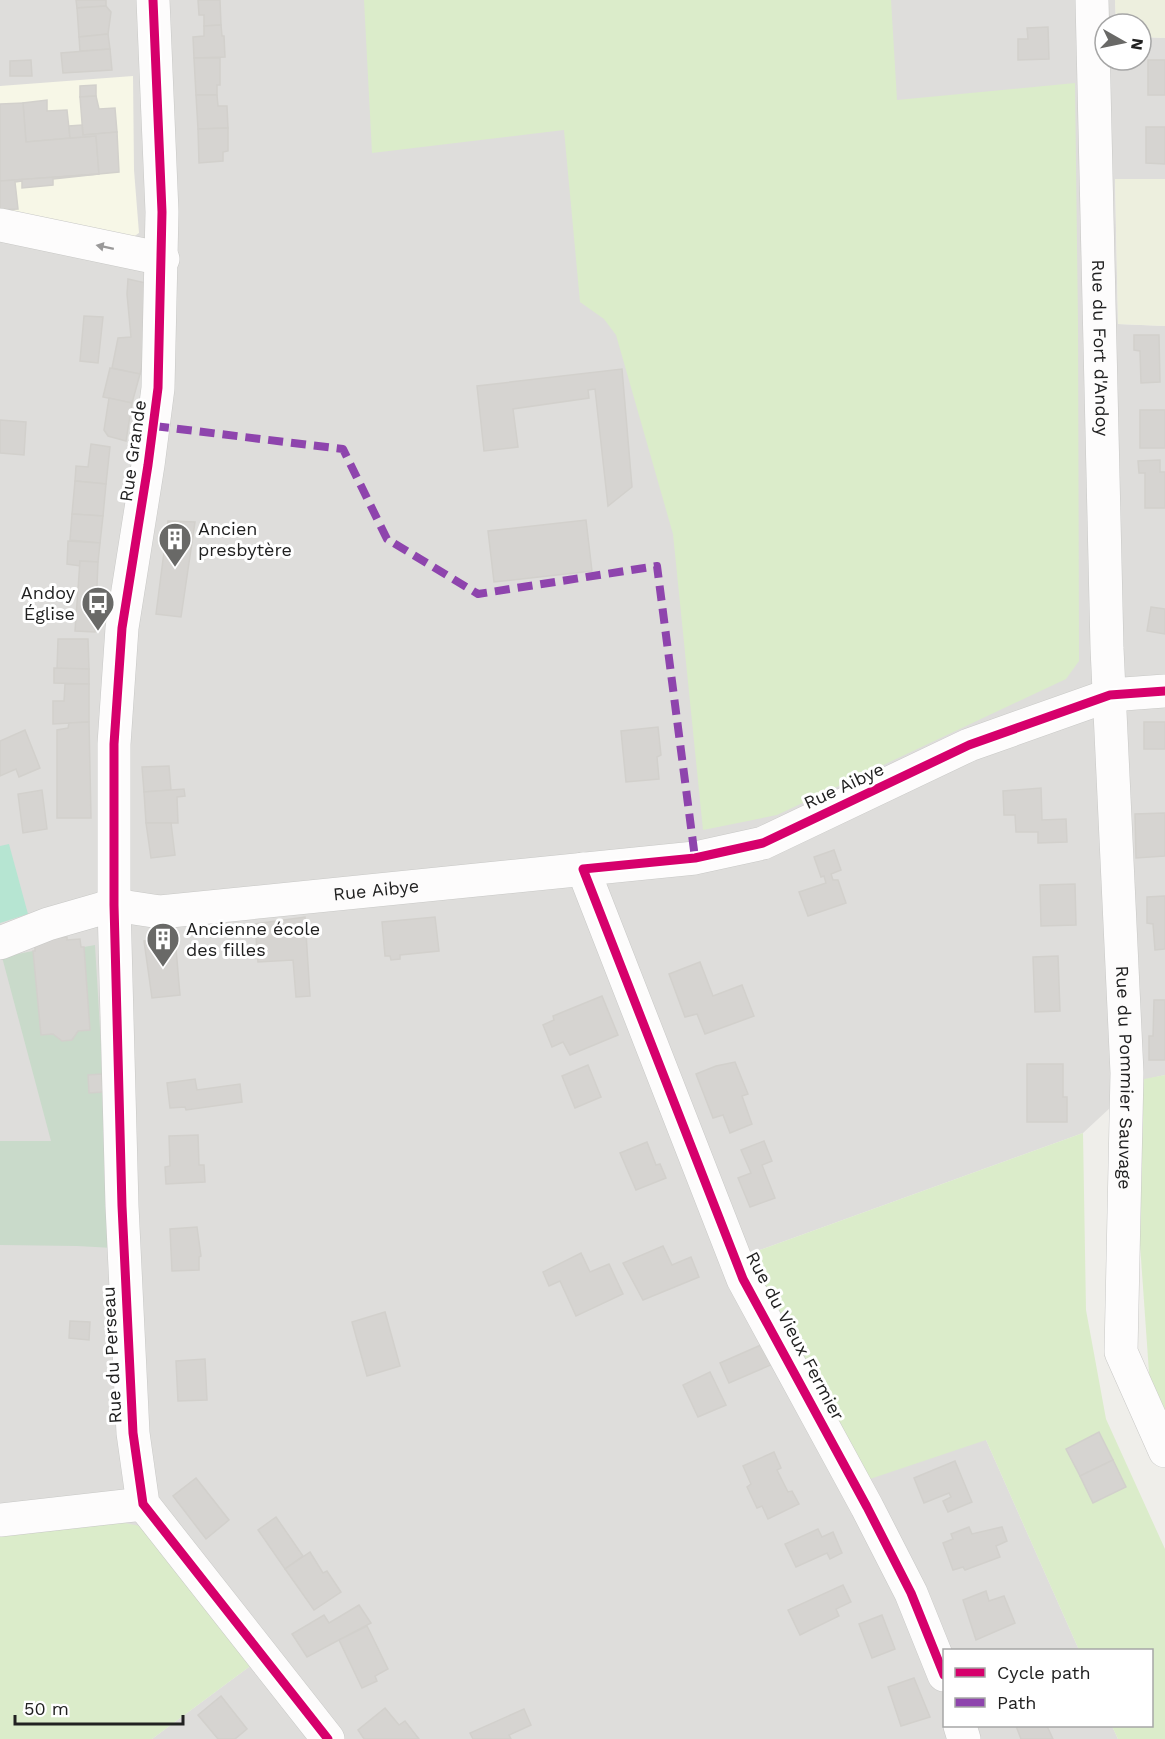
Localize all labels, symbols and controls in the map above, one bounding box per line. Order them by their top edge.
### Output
north arrow [1093,12,1153,72]
text: N [1127,37,1148,52]
one-way arrow [96,242,115,251]
street label: Rue du Fort d'Andoy [1088,259,1113,437]
street label: Rue Grande [115,399,150,503]
place label: Ancien presbytère [198,518,292,560]
building icon: Ancien presbytère [157,521,193,568]
place label: Andoy Église [21,582,76,624]
bus stop icon: Andoy Église [80,585,116,632]
street label: Rue Aibye [800,758,887,813]
street label: Rue Aibye [332,875,420,904]
place label: Ancienne école des filles [186,918,320,960]
building icon: Ancienne école des filles [145,921,181,968]
street label: Rue du Pommier Sauvage [1112,965,1138,1190]
street label: Rue du Vieux Fermier [742,1248,849,1424]
street label: Rue du Perseau [97,1286,126,1424]
legend [943,1649,1153,1727]
text: Cycle path [997,1662,1091,1683]
scale bar [15,1688,183,1726]
text: Path [997,1692,1037,1713]
text: 50 m [24,1698,69,1719]

